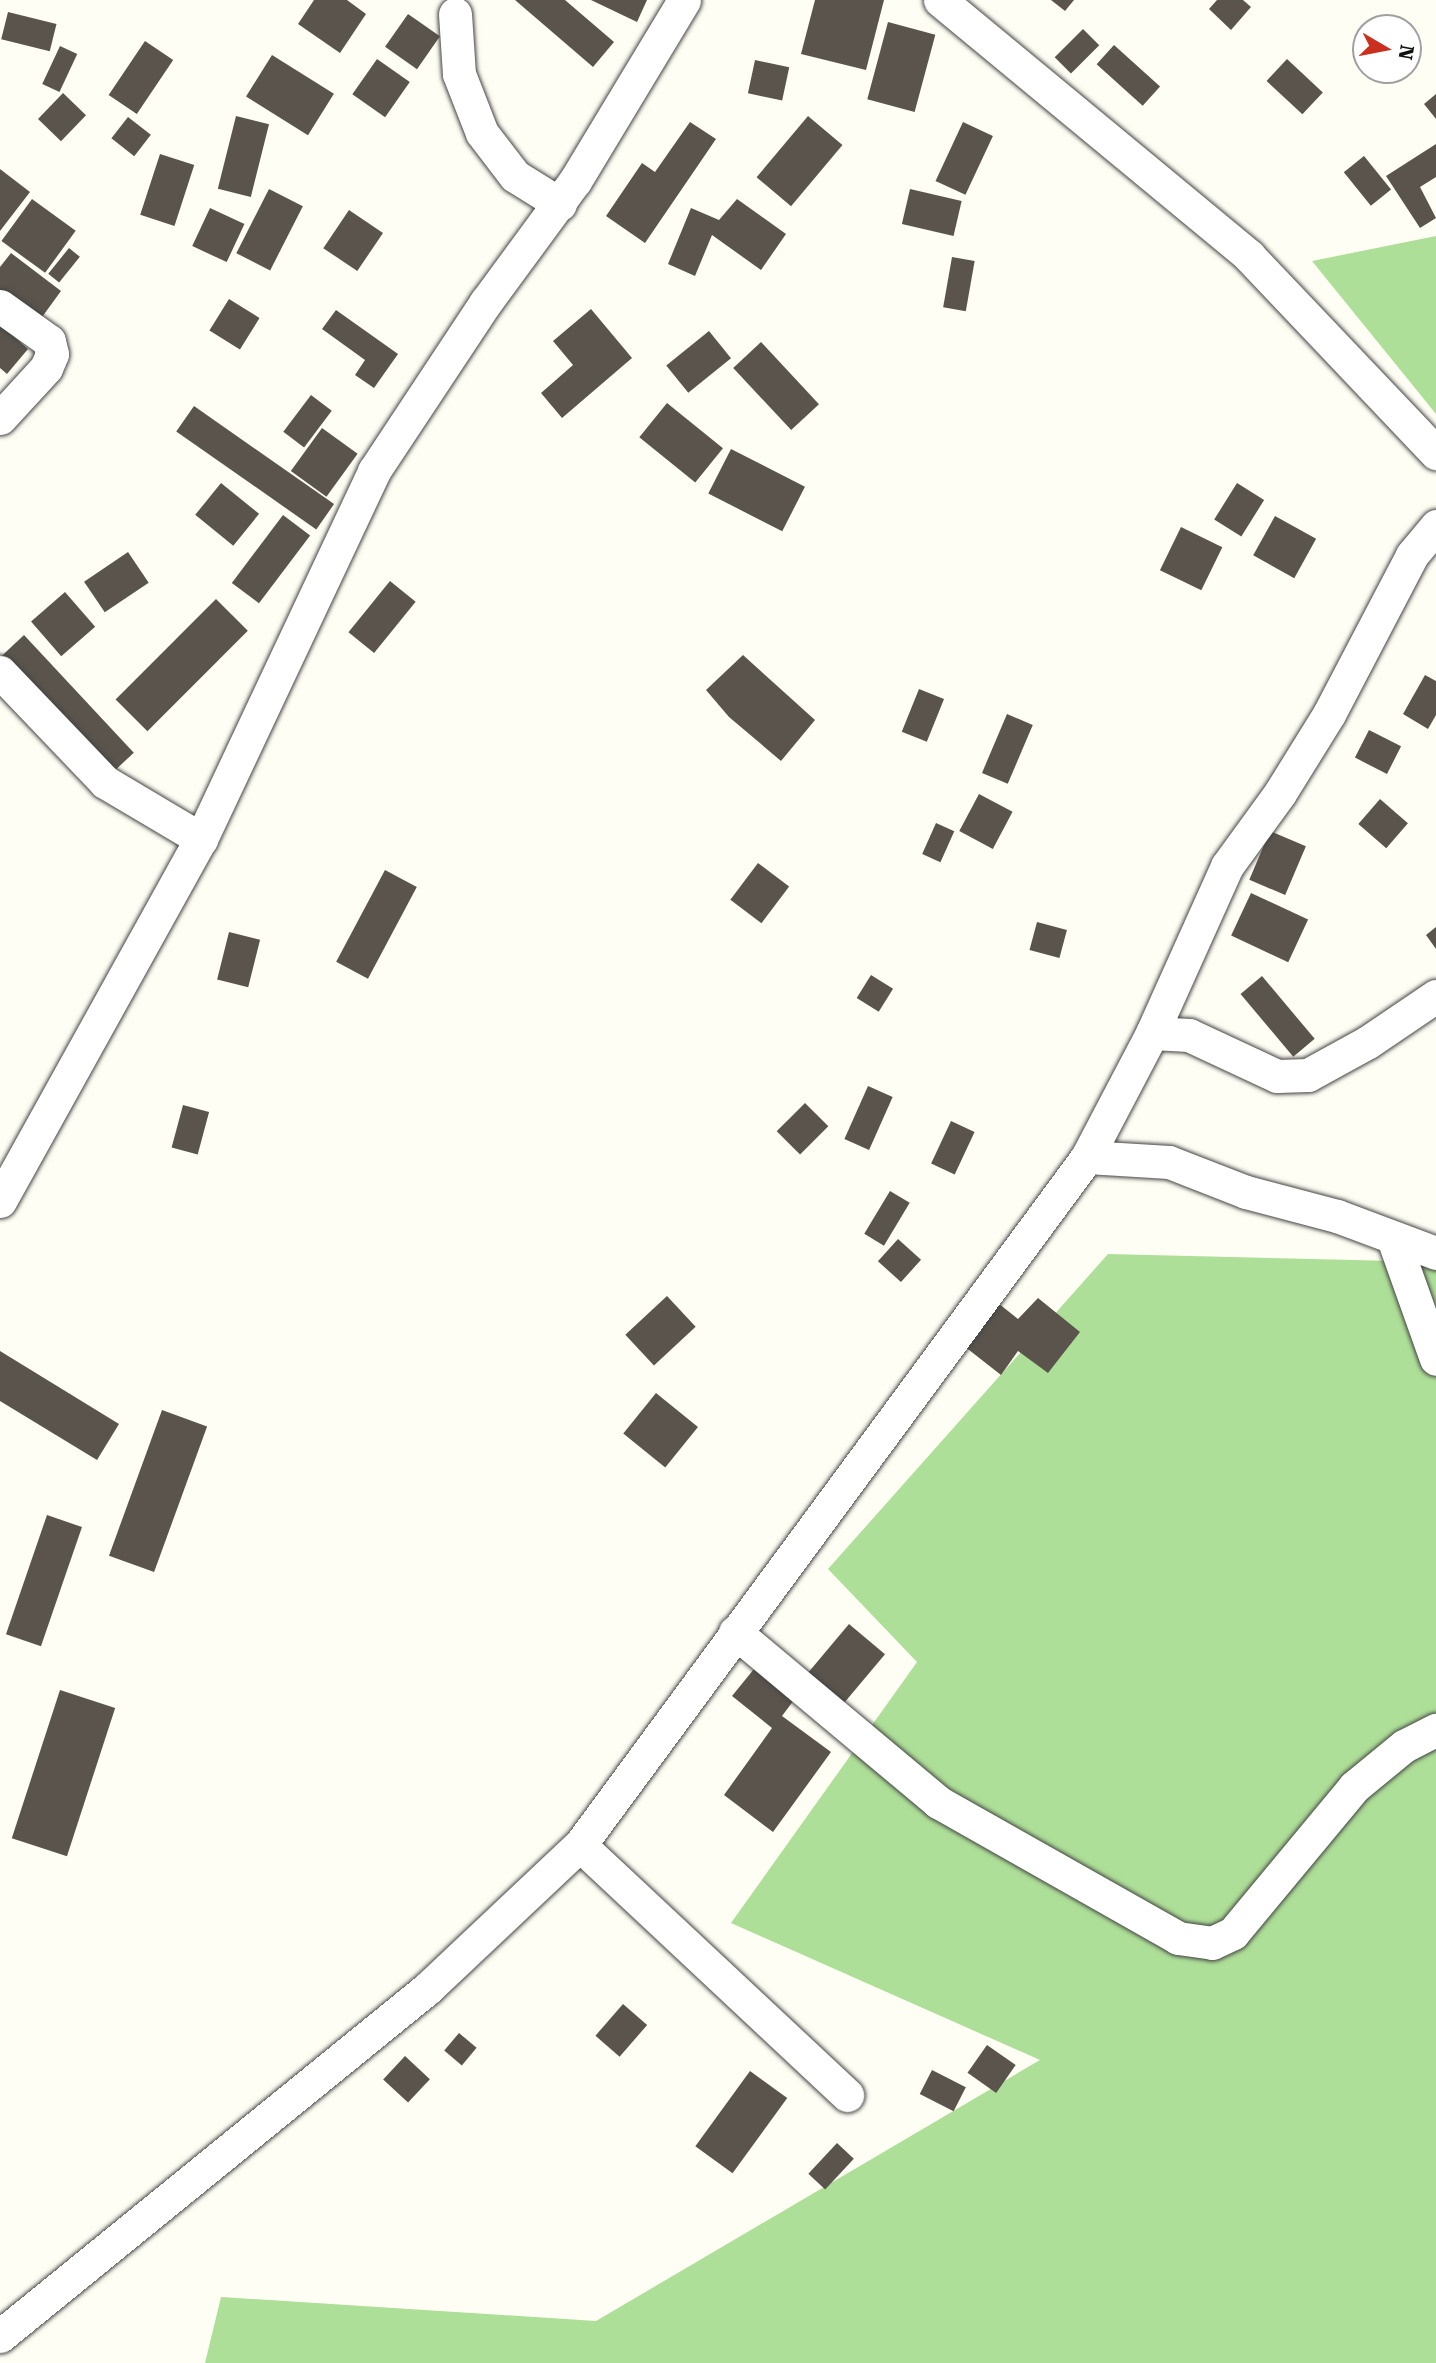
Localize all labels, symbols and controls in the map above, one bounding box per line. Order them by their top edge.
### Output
north arrow [1352,14,1422,84]
text: N [1394,43,1419,62]

